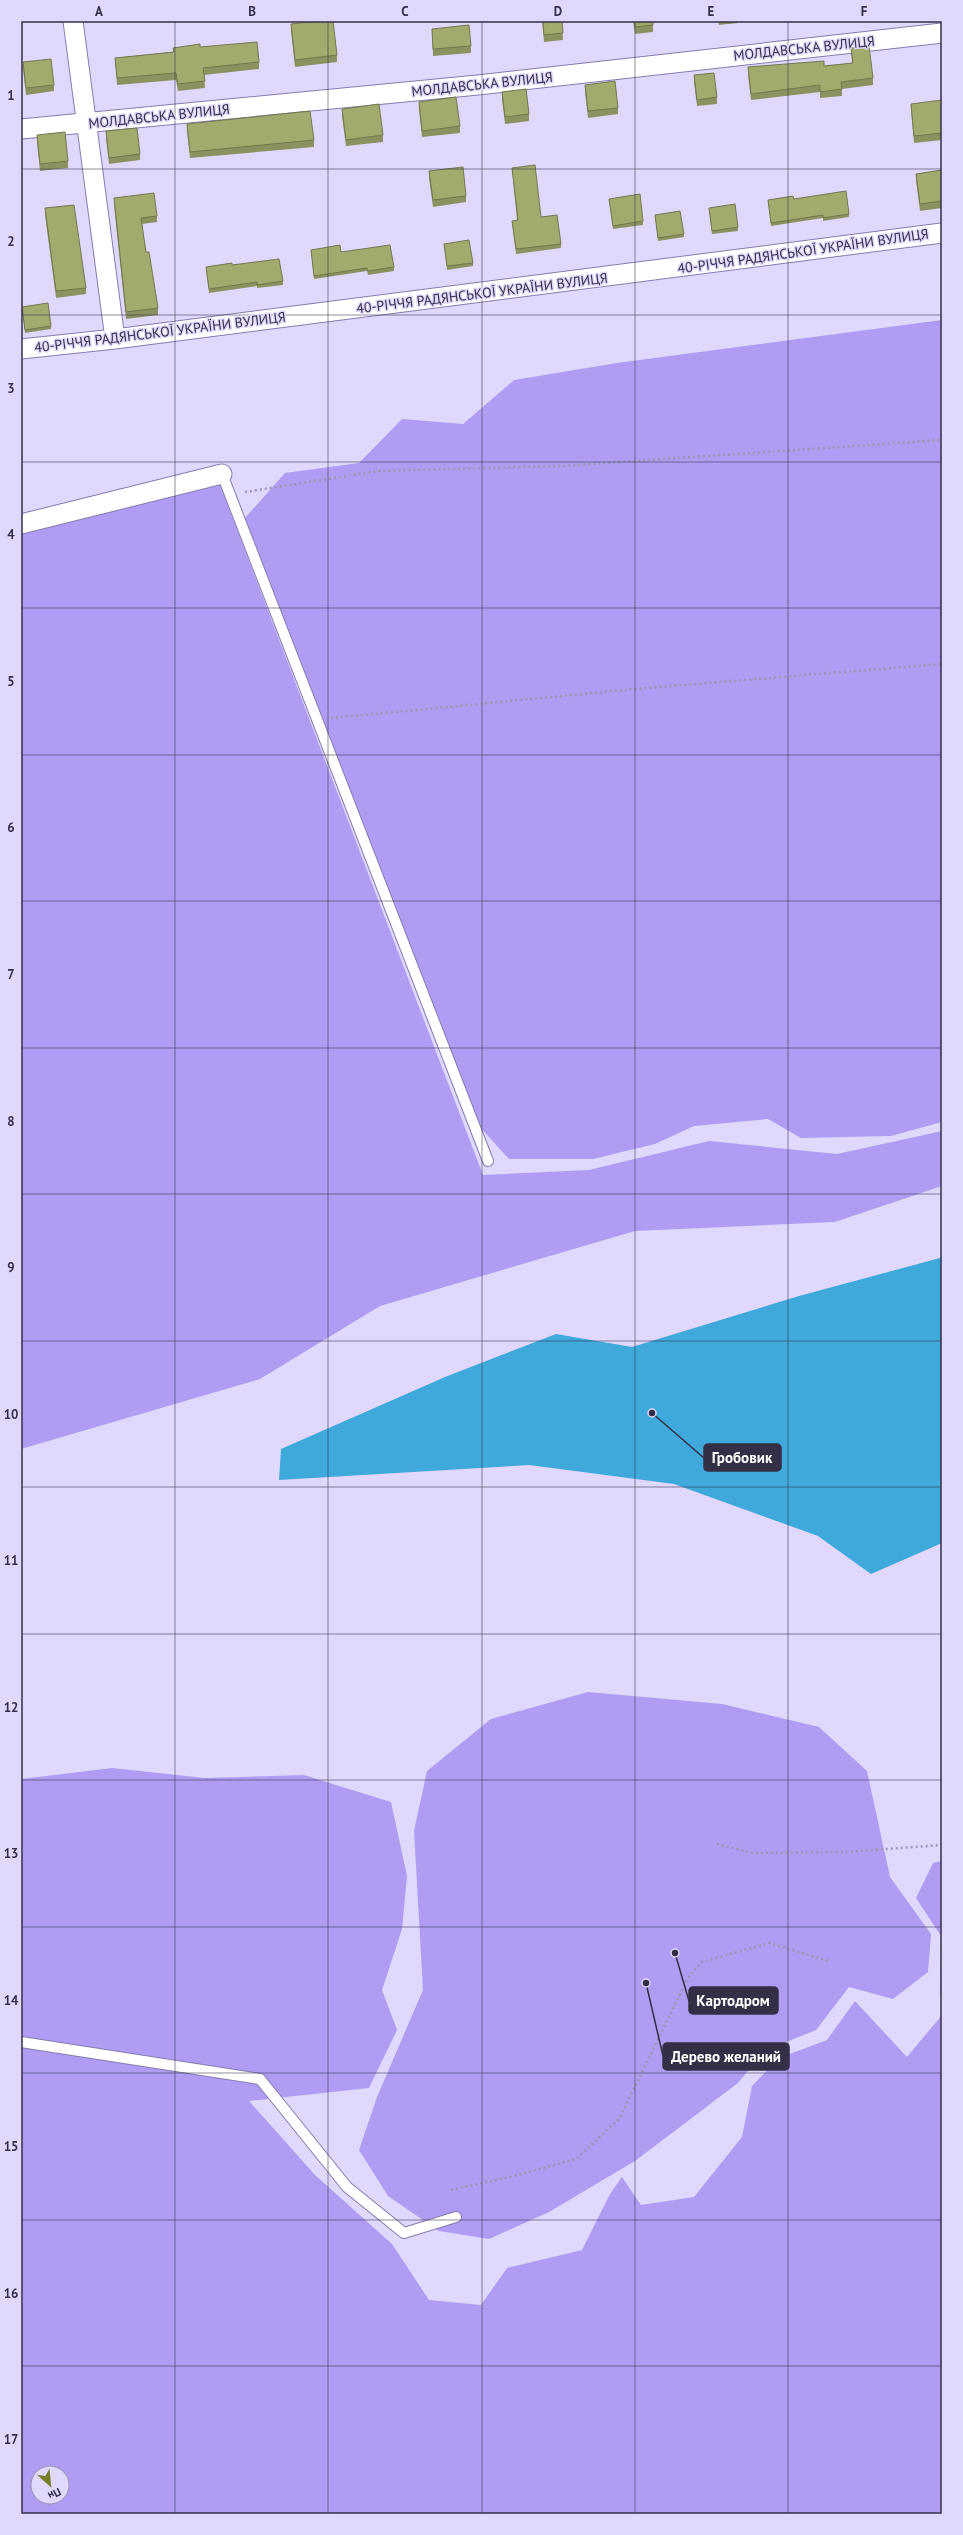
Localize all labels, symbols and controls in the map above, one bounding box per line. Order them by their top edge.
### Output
text: A [95,3,103,20]
text: B [248,3,256,20]
text: C [401,3,409,20]
text: D [554,3,562,20]
text: E [708,3,715,20]
text: F [861,3,868,20]
street label: МОЛДАВСЬКА ВУЛИЦЯ [732,32,876,64]
street label: МОЛДАВСЬКА ВУЛИЦЯ [410,68,554,100]
text: 1 [7,87,15,104]
street label: МОЛДАВСЬКА ВУЛИЦЯ [87,100,231,132]
street label: 40-РІЧЧЯ РАДЯНСЬКОЇ УКРАЇНИ ВУЛИЦЯ [676,224,930,278]
text: 2 [7,233,15,250]
street label: 40-РІЧЧЯ РАДЯНСЬКОЇ УКРАЇНИ ВУЛИЦЯ [355,269,609,317]
street label: 40-РІЧЧЯ РАДЯНСЬКОЇ УКРАЇНИ ВУЛИЦЯ [33,308,287,356]
text: 3 [7,380,15,397]
text: 4 [7,526,15,543]
text: 5 [7,673,15,690]
text: 6 [7,819,15,836]
text: 7 [7,966,15,983]
text: 8 [7,1113,15,1130]
text: 9 [7,1259,15,1276]
text: 10 [4,1406,18,1423]
callout: Гробовик [704,1444,781,1471]
text: Гробовик [712,1448,773,1467]
text: 11 [4,1552,18,1569]
text: 12 [4,1699,18,1716]
text: 13 [4,1845,18,1862]
callout: Картодром [689,1987,778,2014]
text: Картодром [696,1991,770,2010]
text: 14 [4,1992,19,2009]
callout: Дерево желаний [663,2043,789,2070]
text: Дерево желаний [671,2047,781,2066]
text: 15 [4,2138,18,2155]
text: 16 [4,2285,18,2302]
text: 17 [4,2431,18,2448]
north arrow [30,2465,70,2505]
text: Пн [46,2485,63,2503]

